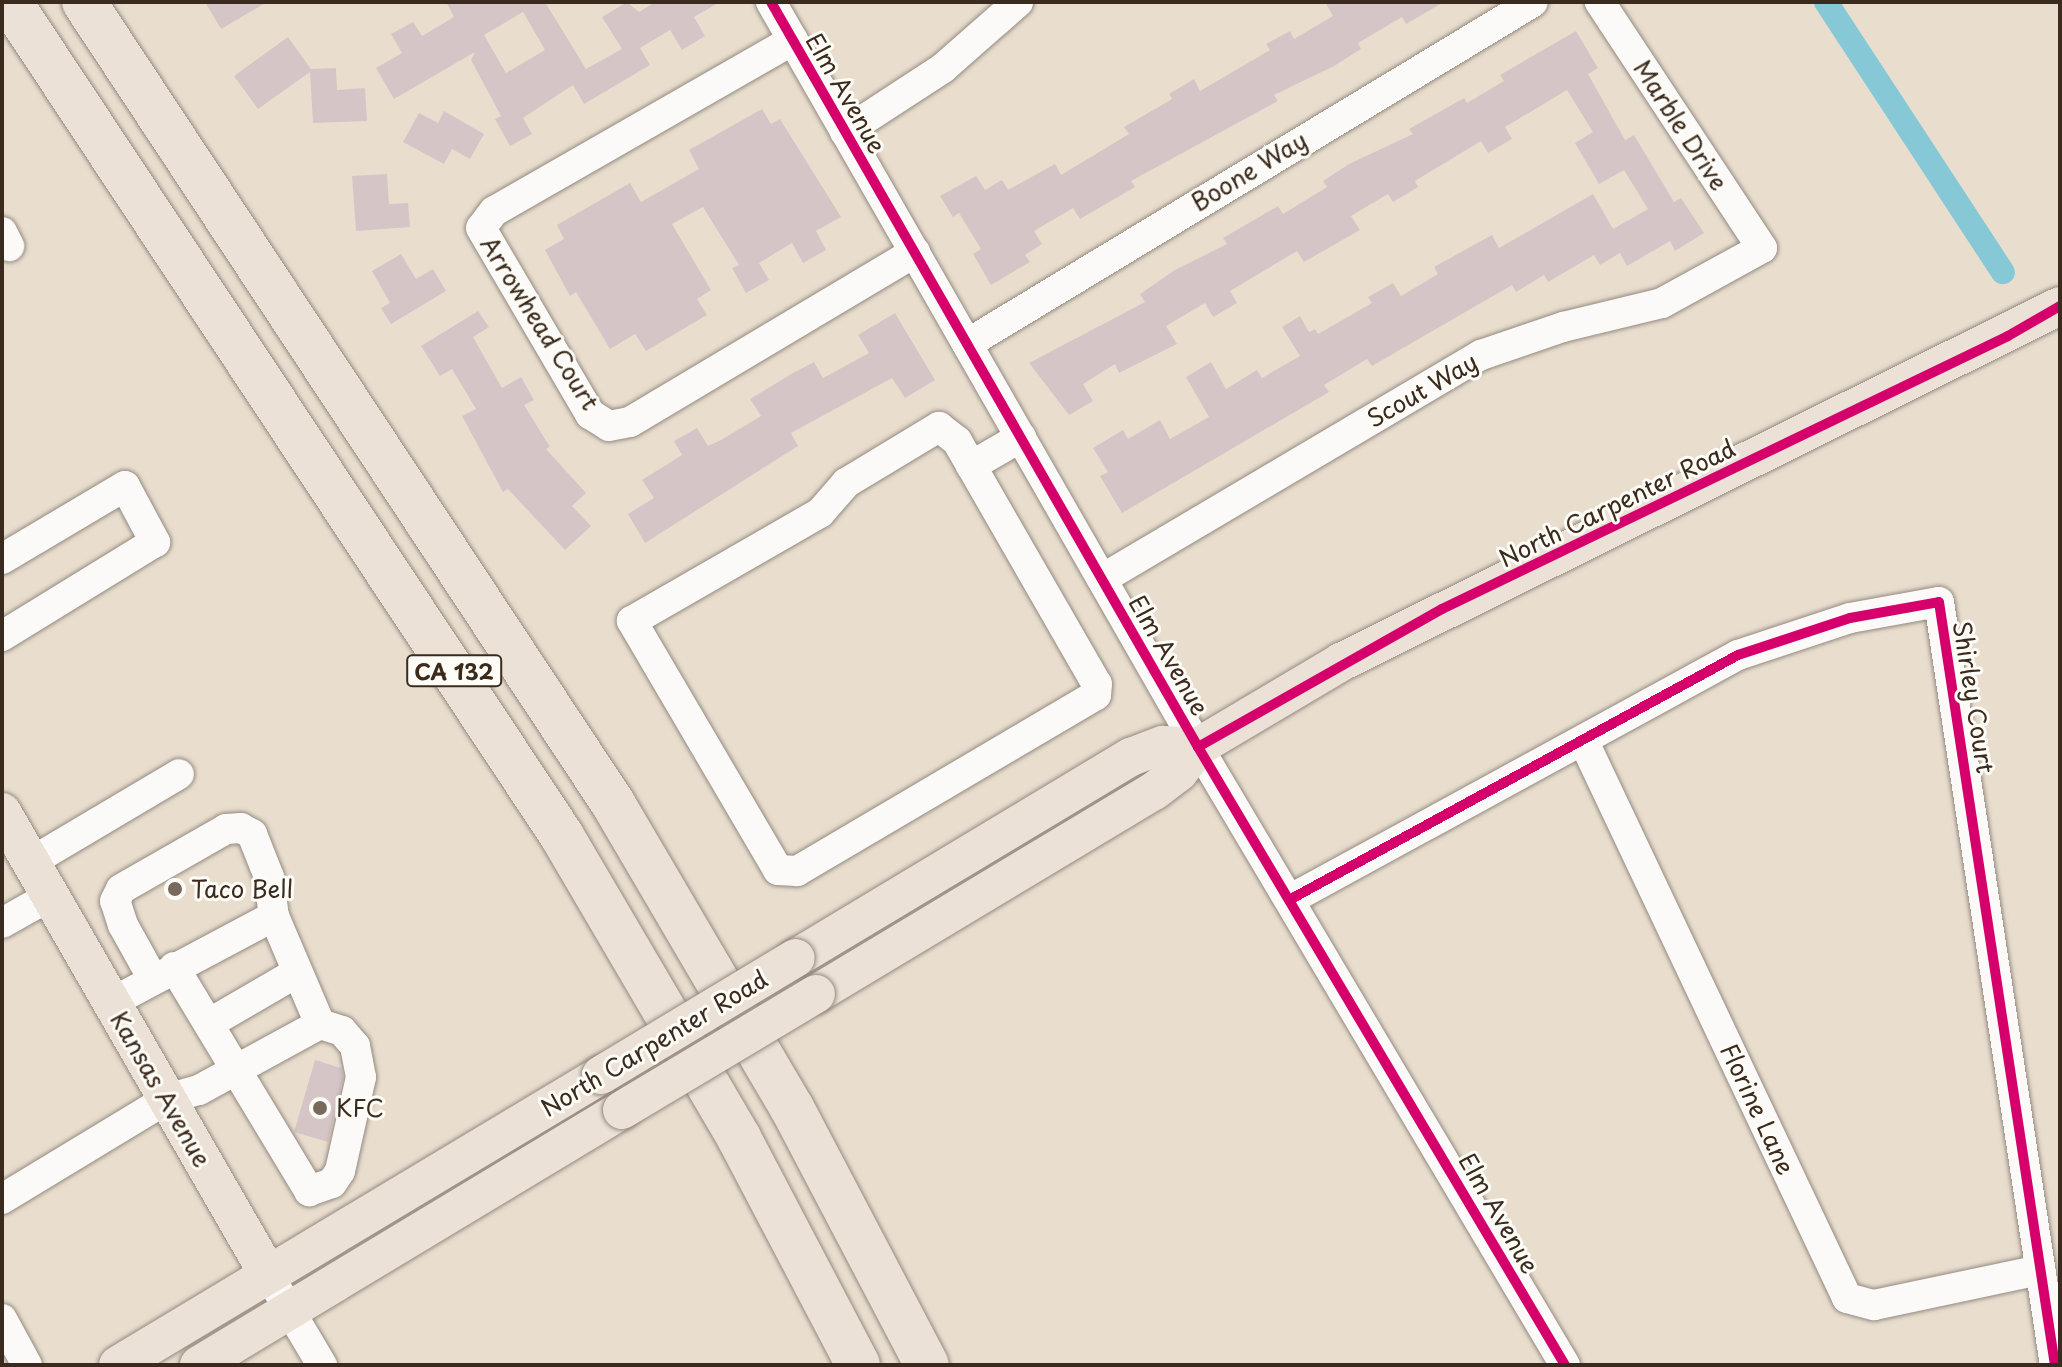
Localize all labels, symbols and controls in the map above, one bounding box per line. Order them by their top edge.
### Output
street label: Elm Avenue [800,28,892,158]
street label: Marble Drive [1628,54,1734,196]
street label: Boone Way [1186,125,1312,217]
street label: Arrowhead Court [475,230,605,416]
street label: Scout Way [1361,347,1483,433]
street label: North Carpenter Road [1494,433,1740,573]
street label: Elm Avenue [1123,590,1215,720]
street label: Shirley Court [1948,618,2000,776]
road number: CA 132 [404,653,504,689]
place label: Taco Bell [191,875,296,903]
marker: Taco Bell [166,880,184,898]
street label: North Carpenter Road [535,964,773,1122]
street label: Kansas Avenue [106,1007,216,1171]
street label: Florine Lane [1715,1039,1801,1179]
place label: KFC [336,1094,384,1122]
marker: KFC [311,1099,329,1117]
street label: Elm Avenue [1453,1148,1545,1278]

